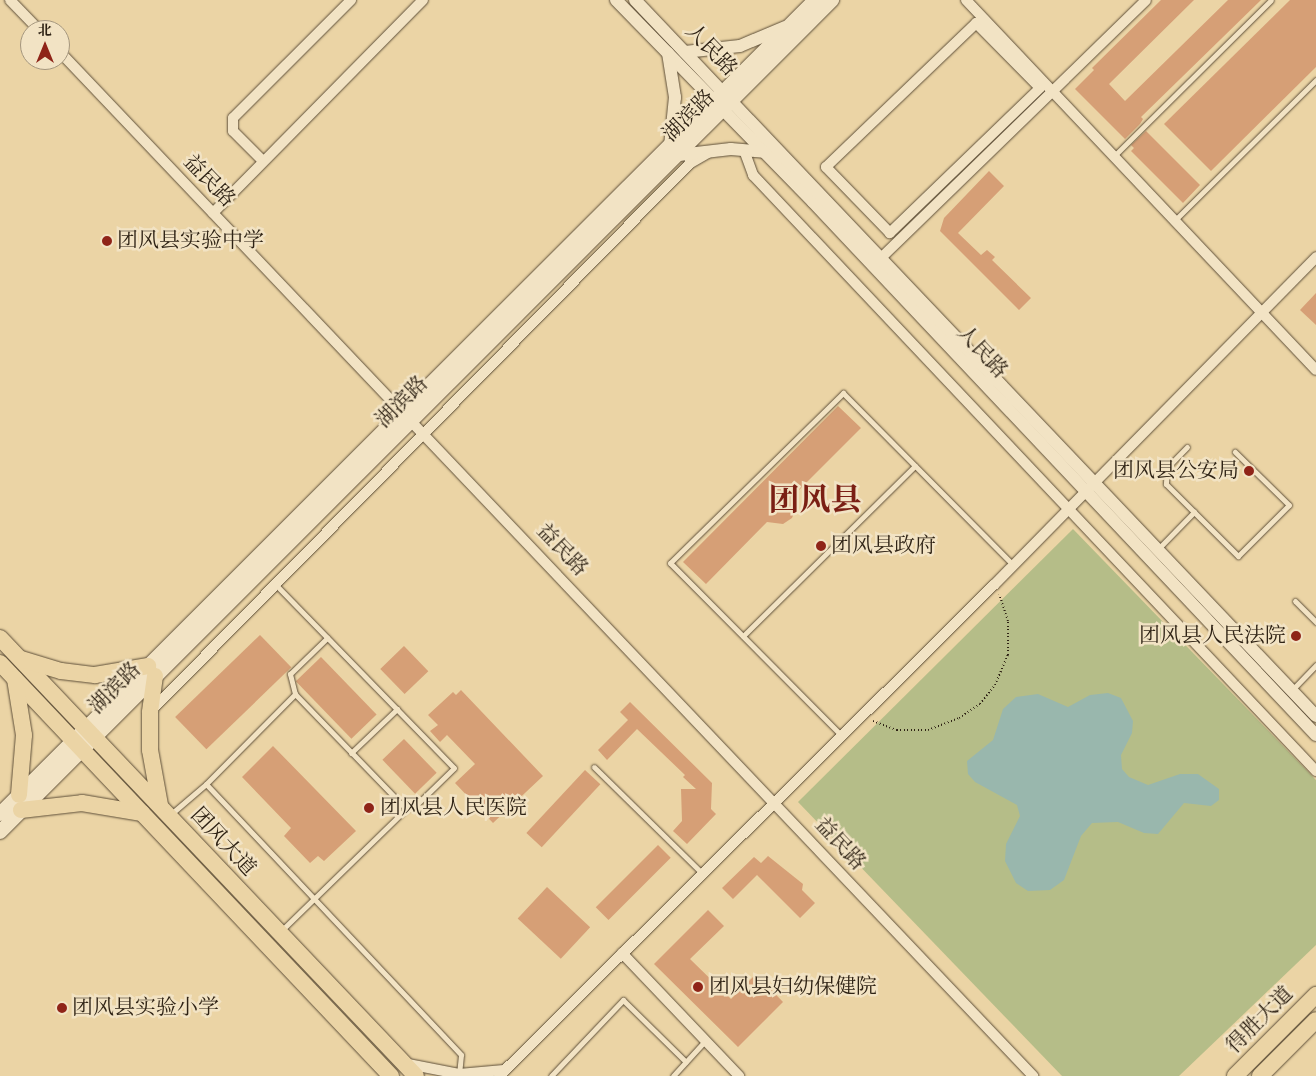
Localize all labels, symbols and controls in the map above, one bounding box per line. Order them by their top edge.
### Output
street label: 人民路 [680,19,742,81]
north arrow [20,20,70,70]
text: 北 [38,22,52,40]
street label: 湖滨路 [658,85,720,147]
street label: 益民路 [178,150,240,212]
place label: 团风县实验中学 [117,228,264,254]
marker: 团风县实验中学 [101,235,113,247]
street label: 人民路 [951,320,1013,384]
street label: 湖滨路 [371,371,433,433]
place label: 团风县公安局 [1113,458,1239,484]
marker: 团风县公安局 [1243,465,1255,477]
district label: 团风县 [769,483,861,521]
street label: 益民路 [531,519,593,581]
place label: 团风县政府 [831,533,936,559]
marker: 团风县政府 [815,540,827,552]
place label: 团风县人民法院 [1139,623,1286,649]
marker: 团风县人民法院 [1290,630,1302,642]
street label: 湖滨路 [84,657,146,719]
place label: 团风县人民医院 [380,795,527,821]
marker: 团风县人民医院 [362,801,376,815]
street label: 团风大道 [185,803,261,881]
street label: 益民路 [809,812,871,876]
place label: 团风县妇幼保健院 [709,974,877,1000]
marker: 团风县妇幼保健院 [691,980,705,994]
street label: 得胜大道 [1221,981,1299,1059]
place label: 团风县实验小学 [72,995,219,1021]
marker: 团风县实验小学 [56,1002,68,1014]

